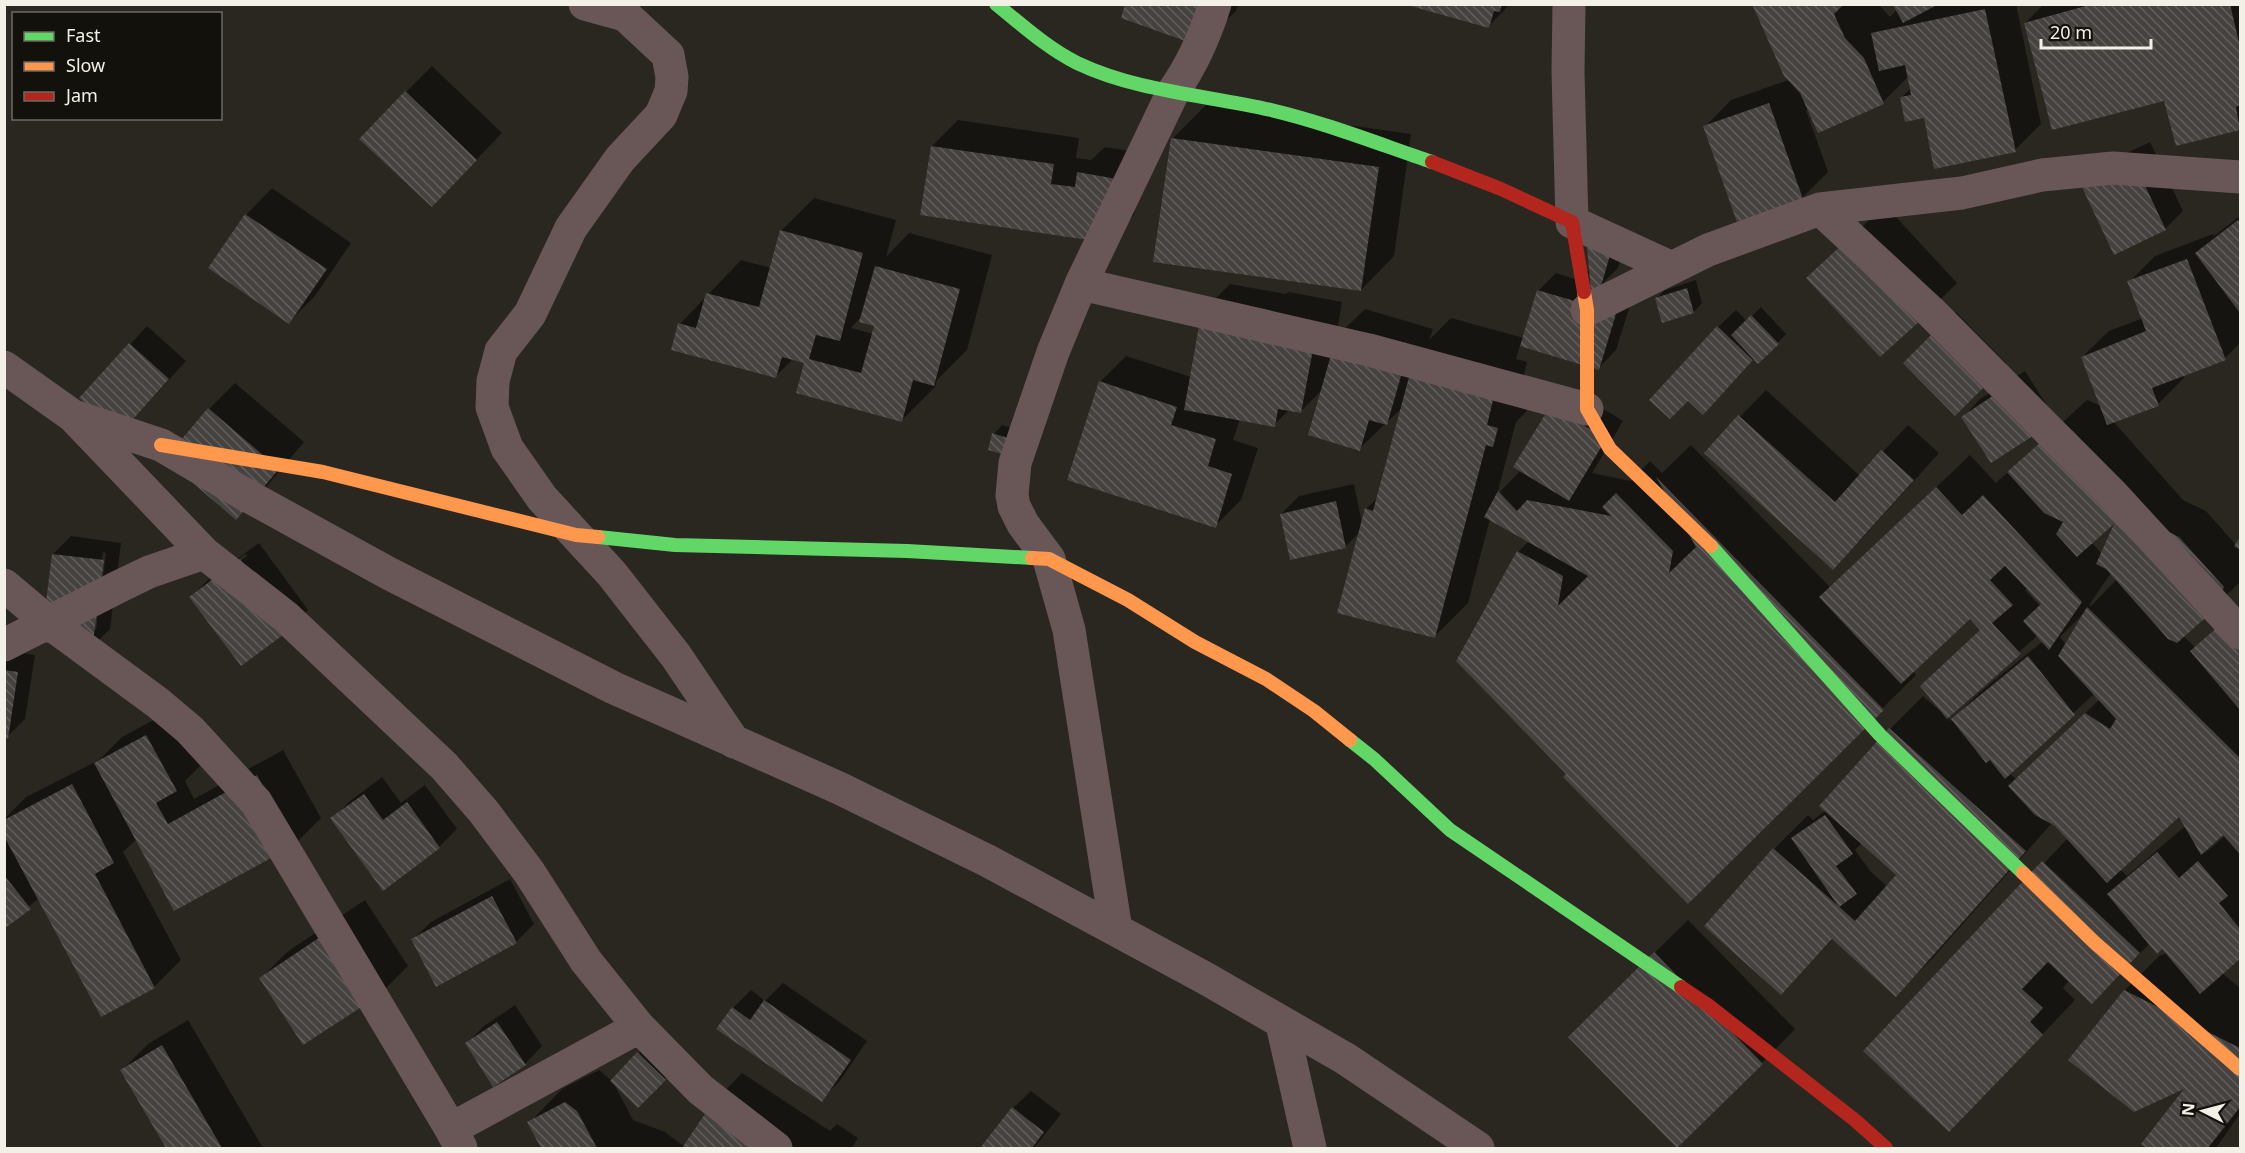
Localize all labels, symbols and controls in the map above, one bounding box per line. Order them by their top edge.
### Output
legend [12,12,222,120]
scale bar [2041,12,2150,50]
text: 20 m [2050,20,2092,44]
text: Fast [66,23,101,47]
text: Slow [66,53,105,77]
text: Jam [64,83,98,107]
north arrow [2173,1081,2233,1141]
text: N [2176,1102,2200,1117]

